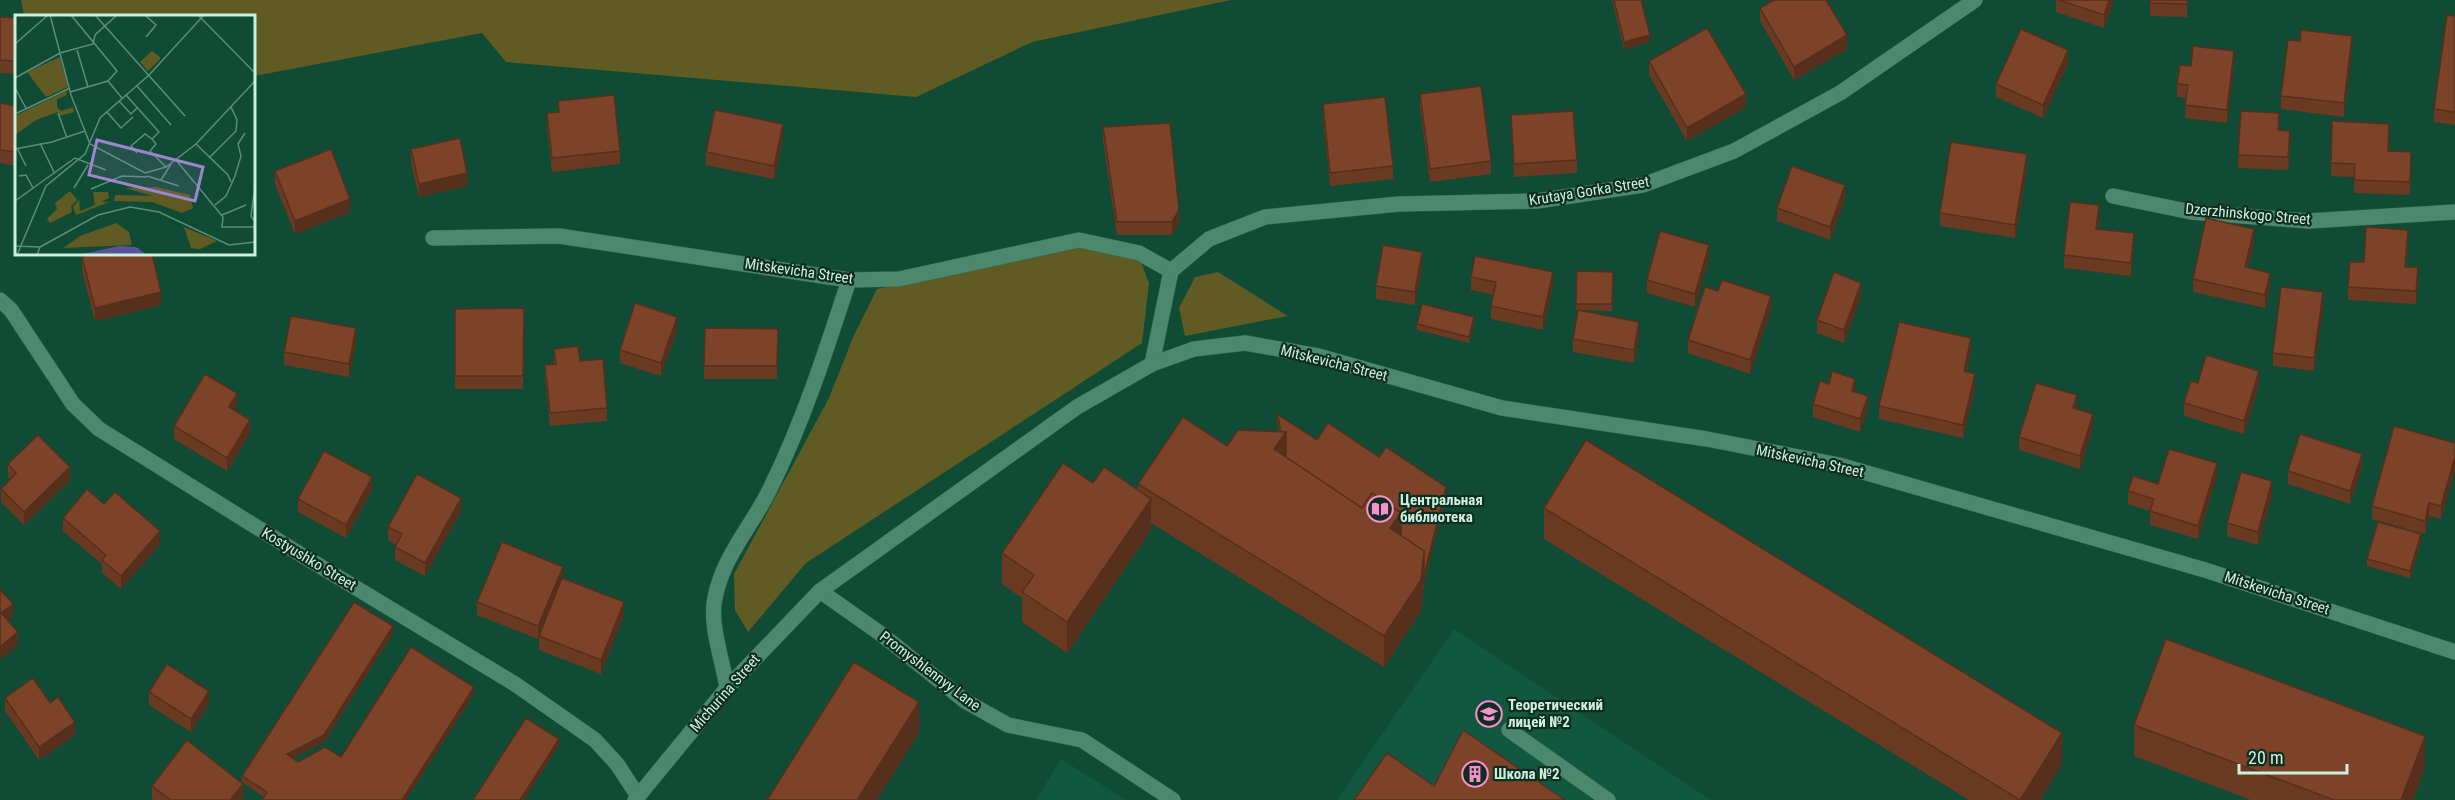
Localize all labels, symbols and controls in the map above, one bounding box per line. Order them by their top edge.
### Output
inset map [15,15,255,255]
street label: Krutaya Gorka Street [1527,173,1651,209]
street label: Dzerzhinskogo Street [2185,200,2311,228]
street label: Mitskevicha Street [744,254,854,288]
street label: Mitskevicha Street [1279,341,1389,385]
street label: Mitskevicha Street [1755,441,1865,481]
place label: Центральная библиотека [1400,491,1483,526]
library icon: Центральная библиотека [1365,494,1395,524]
street label: Kostyushko Street [258,524,360,594]
street label: Mitskevicha Street [2222,568,2332,618]
street label: Promyshlennyy Lane [876,627,984,715]
street label: Michurina Street [686,650,764,736]
place label: Теоретический лицей №2 [1508,696,1603,731]
school or university icon: Теоретический лицей №2 [1474,699,1504,729]
scale bar [2239,737,2347,775]
text: 20 m [2248,747,2283,768]
building icon: Школа №2 [1460,759,1490,789]
place label: Школа №2 [1494,765,1560,783]

